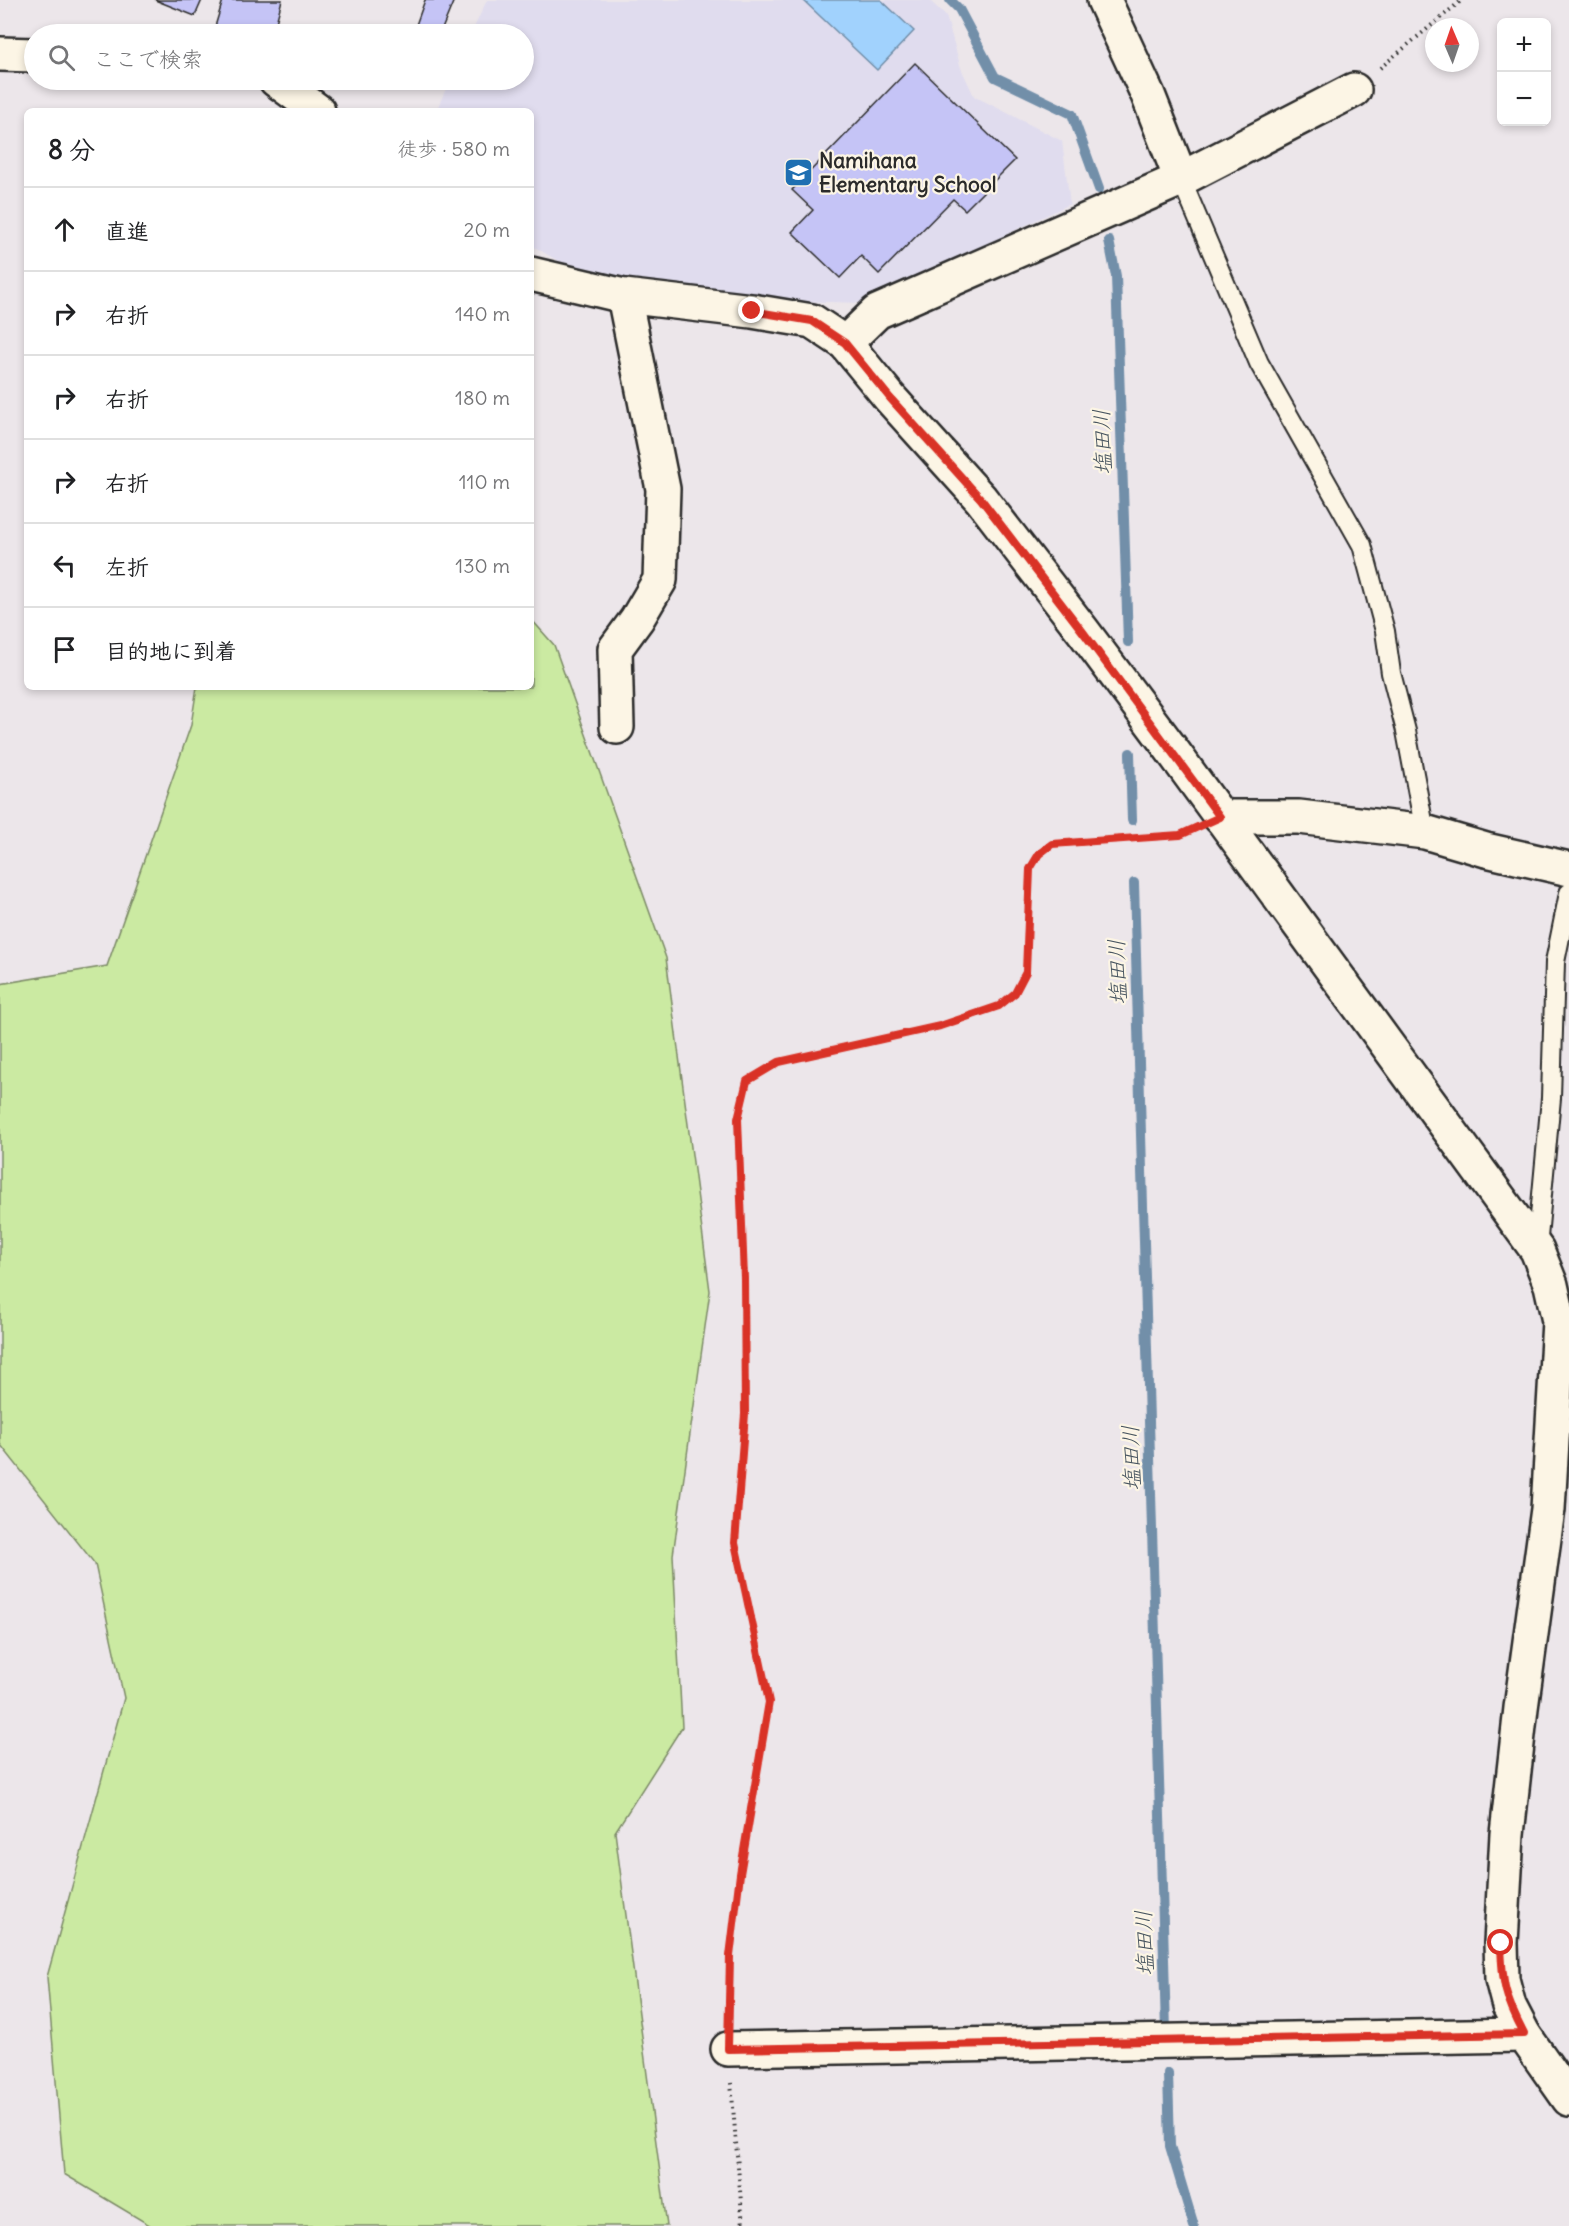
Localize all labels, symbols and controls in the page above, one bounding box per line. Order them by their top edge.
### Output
north arrow [1425,18,1479,72]
map controls [1497,18,1551,126]
button: + [1497,18,1551,72]
search box [24,24,534,90]
icon: search [45,41,78,74]
text: ここで検索 [93,45,203,73]
button: − [1497,72,1551,126]
text: 8 分 [48,133,95,166]
text: 徒歩 · 580 m [398,136,510,161]
place label: Namihana Elementary School [819,147,996,198]
school or university icon: Namihana Elementary School [782,156,814,188]
icon: ahead [48,213,81,246]
text: 直進 [105,217,149,245]
text: 20 m [464,217,510,242]
icon: right [48,297,81,330]
route end [738,297,764,323]
text: 右折 [105,301,149,329]
text: 140 m [455,301,510,326]
icon: right [48,381,81,414]
text: 右折 [105,385,149,413]
text: 180 m [455,385,510,410]
water label: 塩田川 [1087,409,1117,475]
icon: right [48,465,81,498]
text: 右折 [105,469,149,497]
text: 110 m [459,469,510,494]
icon: left [48,549,81,582]
text: 左折 [105,553,149,581]
text: 130 m [455,553,510,578]
icon: arrive [48,633,81,666]
text: 目的地に到着 [105,637,237,665]
water label: 塩田川 [1102,939,1132,1005]
water label: 塩田川 [1116,1425,1146,1491]
water label: 塩田川 [1129,1910,1159,1976]
route start [1487,1929,1513,1955]

